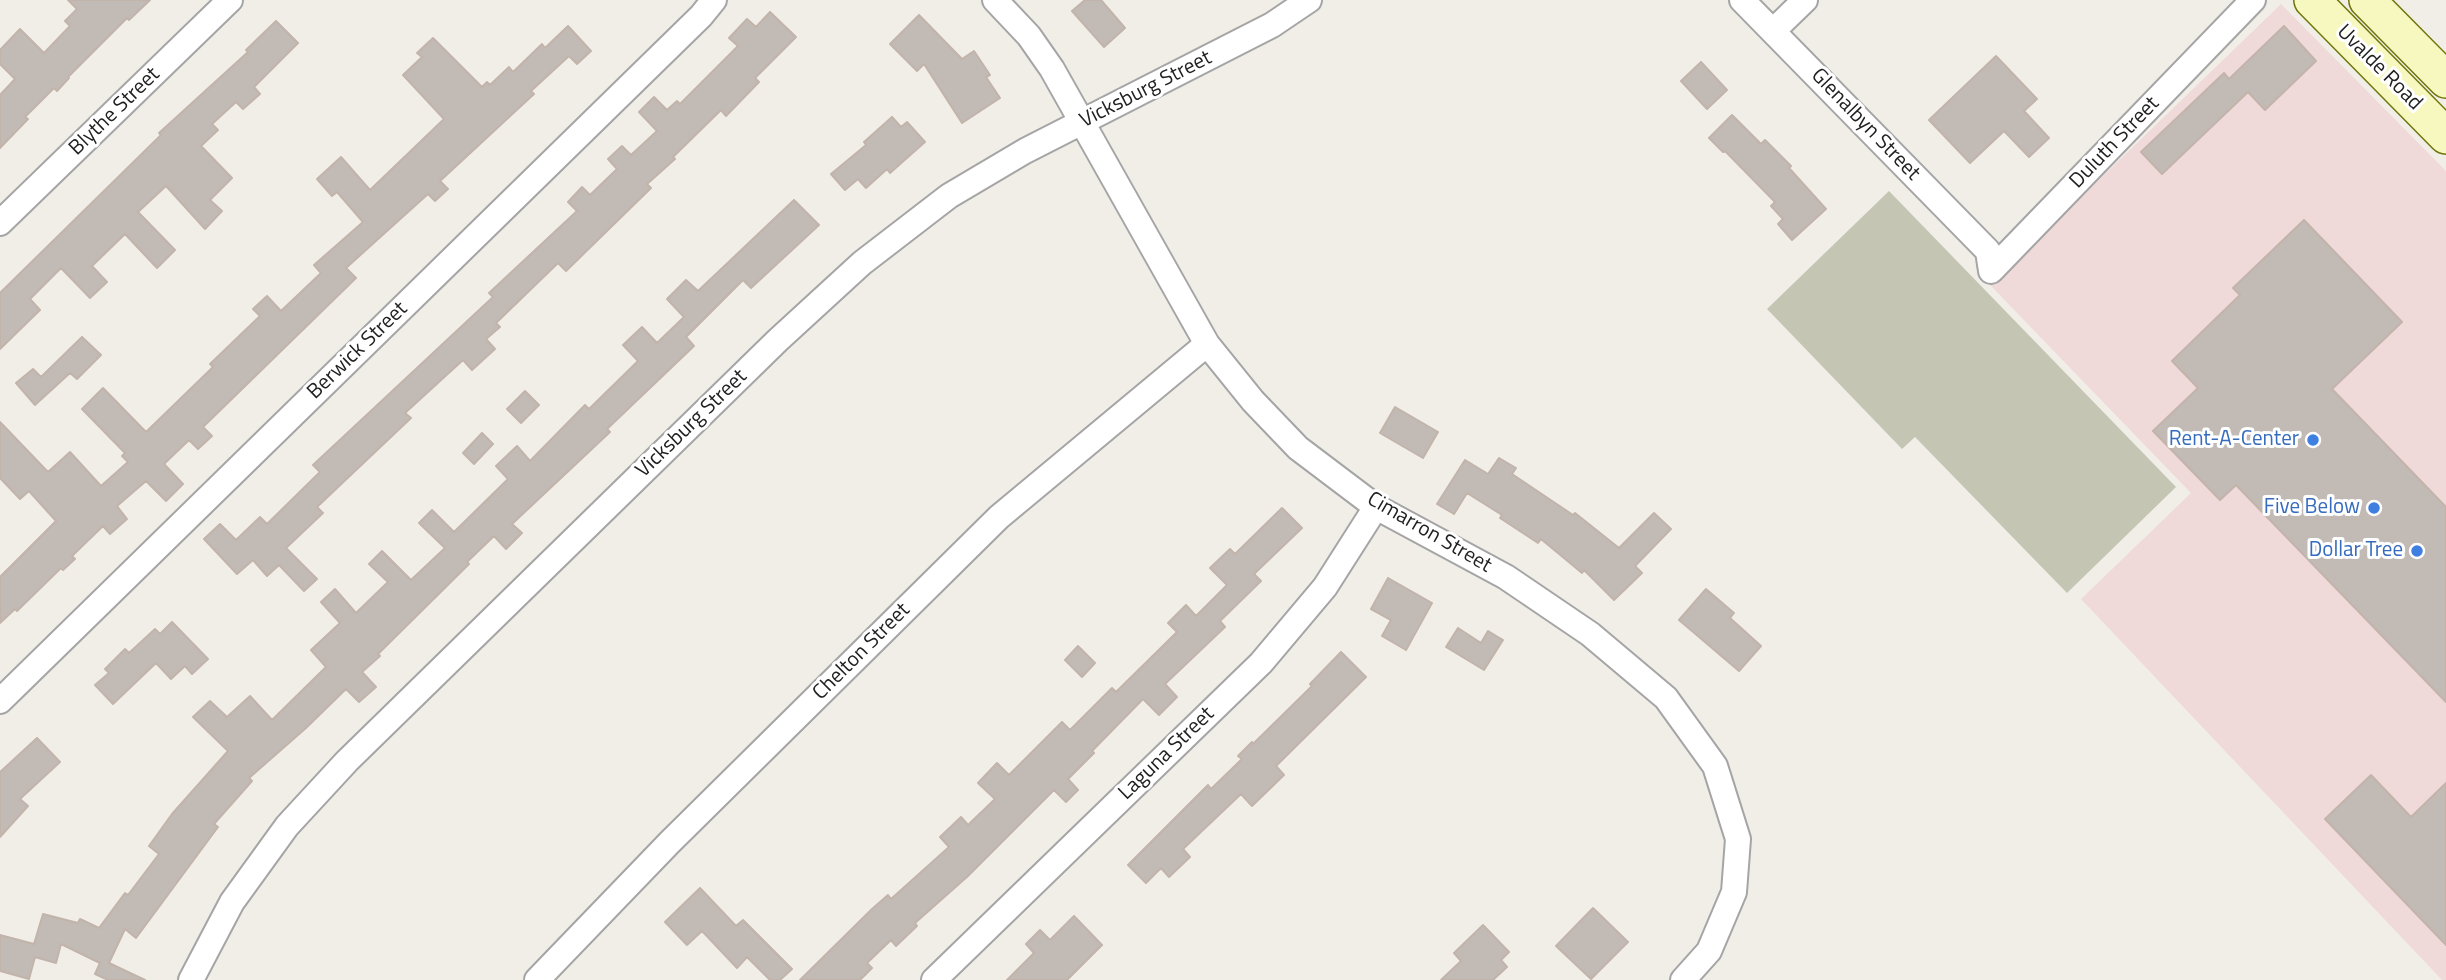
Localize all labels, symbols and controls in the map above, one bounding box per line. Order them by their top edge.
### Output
street label: Uvalde Road [2331,20,2427,116]
street label: Vicksburg Street [1076,46,1216,134]
street label: Blythe Street [65,63,165,161]
street label: Glenalbyn Street [1805,64,1925,186]
street label: Duluth Street [2065,92,2165,194]
street label: Berwick Street [303,297,413,405]
street label: Vicksburg Street [631,365,753,483]
place label: Rent-A-Center [2169,427,2299,453]
marker: Rent-A-Center [2305,432,2321,448]
street label: Cimarron Street [1362,487,1496,579]
place label: Five Below [2264,495,2360,521]
marker: Five Below [2366,500,2382,516]
place label: Dollar Tree [2309,538,2403,564]
marker: Dollar Tree [2409,543,2425,559]
street label: Chelton Street [808,598,916,706]
street label: Laguna Street [1114,702,1220,806]

